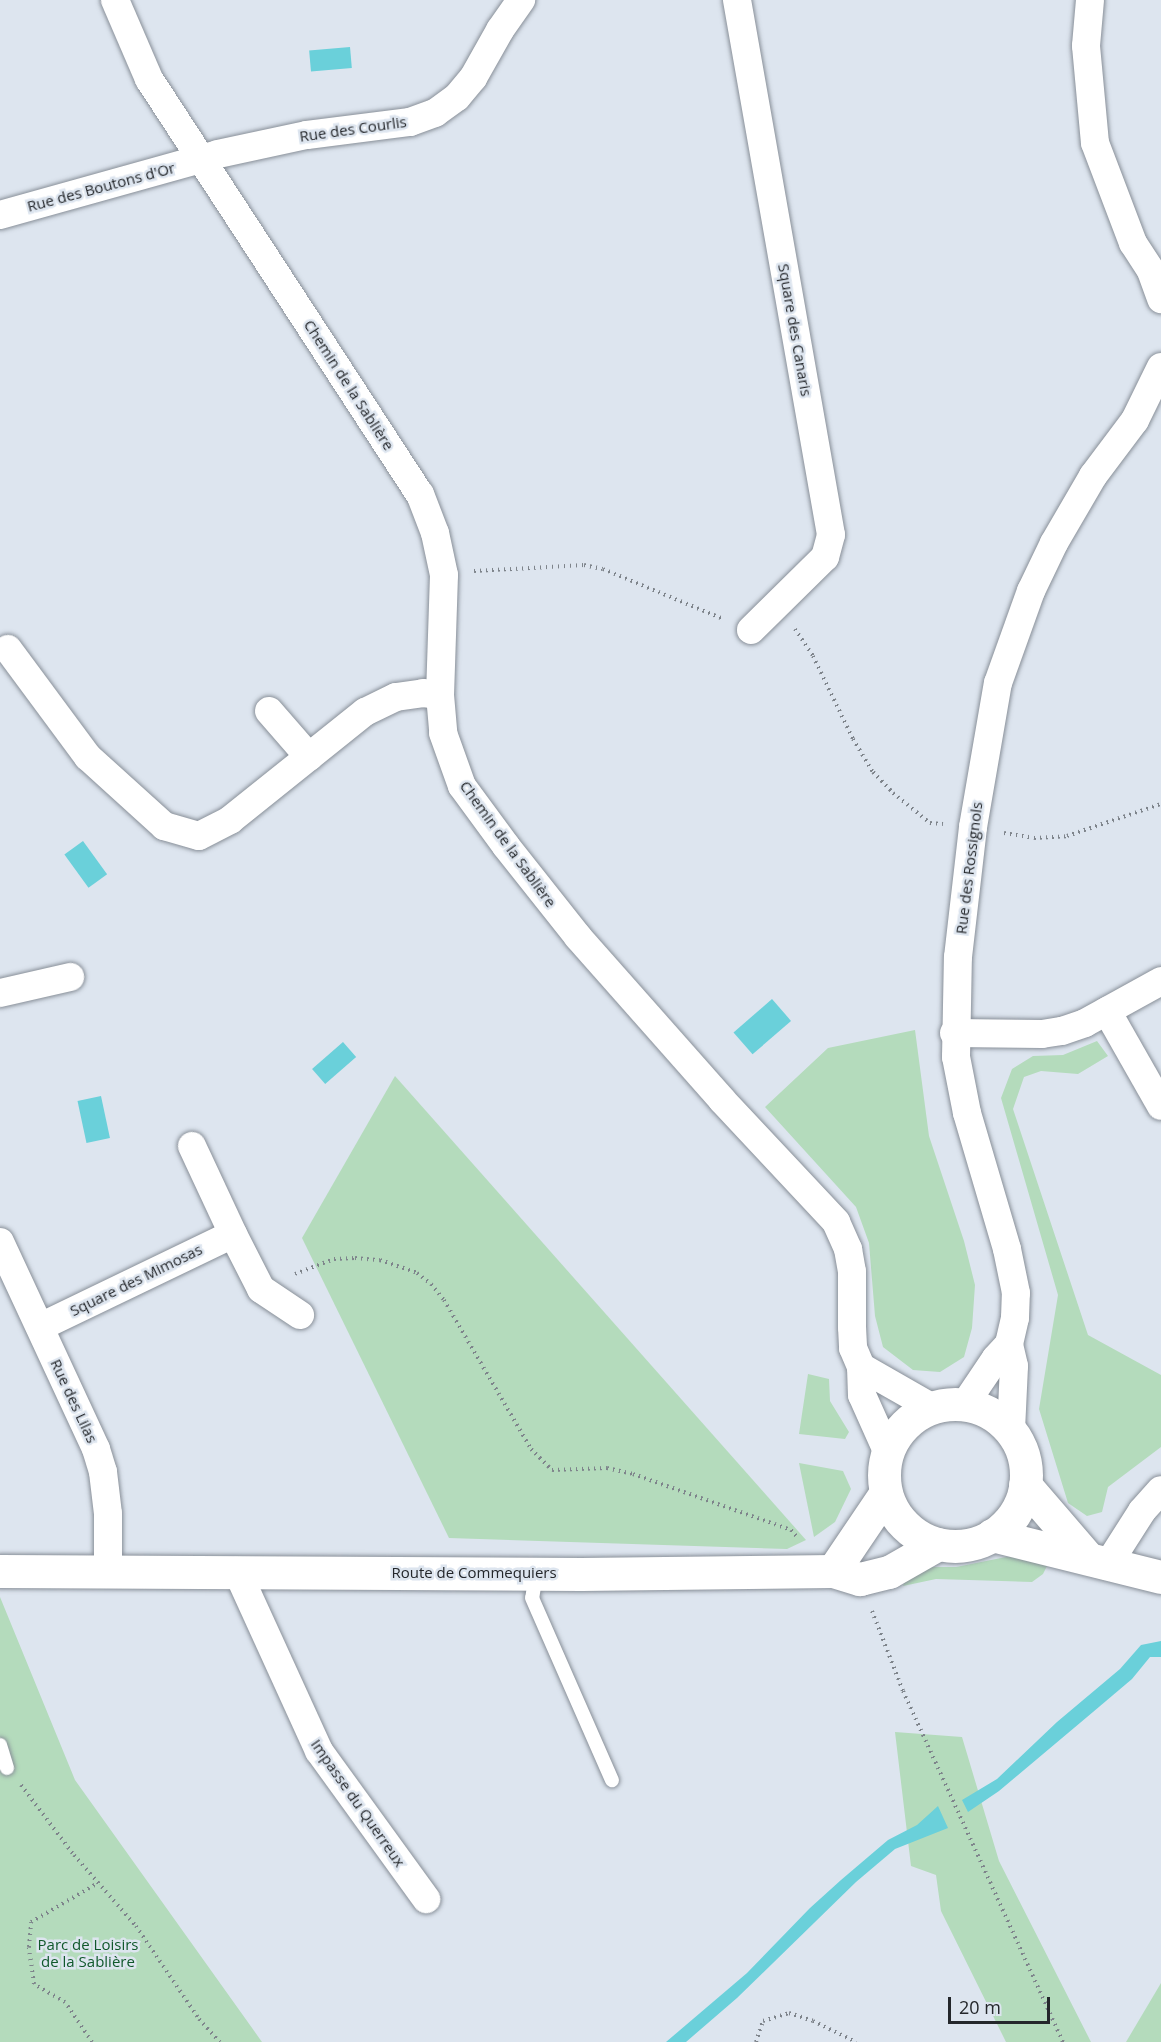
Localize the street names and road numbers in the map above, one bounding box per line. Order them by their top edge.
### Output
street label: Rue des Courlis [298,113,408,145]
street label: Rue des Boutons d'Or [25,159,177,215]
street label: Square des Canaris [774,262,816,398]
street label: Chemin de la Sablière [300,317,398,453]
street label: Chemin de la Sablière [456,777,560,911]
street label: Rue des Rossignols [952,801,986,935]
street label: Square des Mimosas [67,1240,205,1320]
street label: Rue des Lilas [47,1356,101,1446]
street label: Route de Commequiers [391,1564,557,1582]
street label: Impasse du Querreux [307,1736,409,1870]

